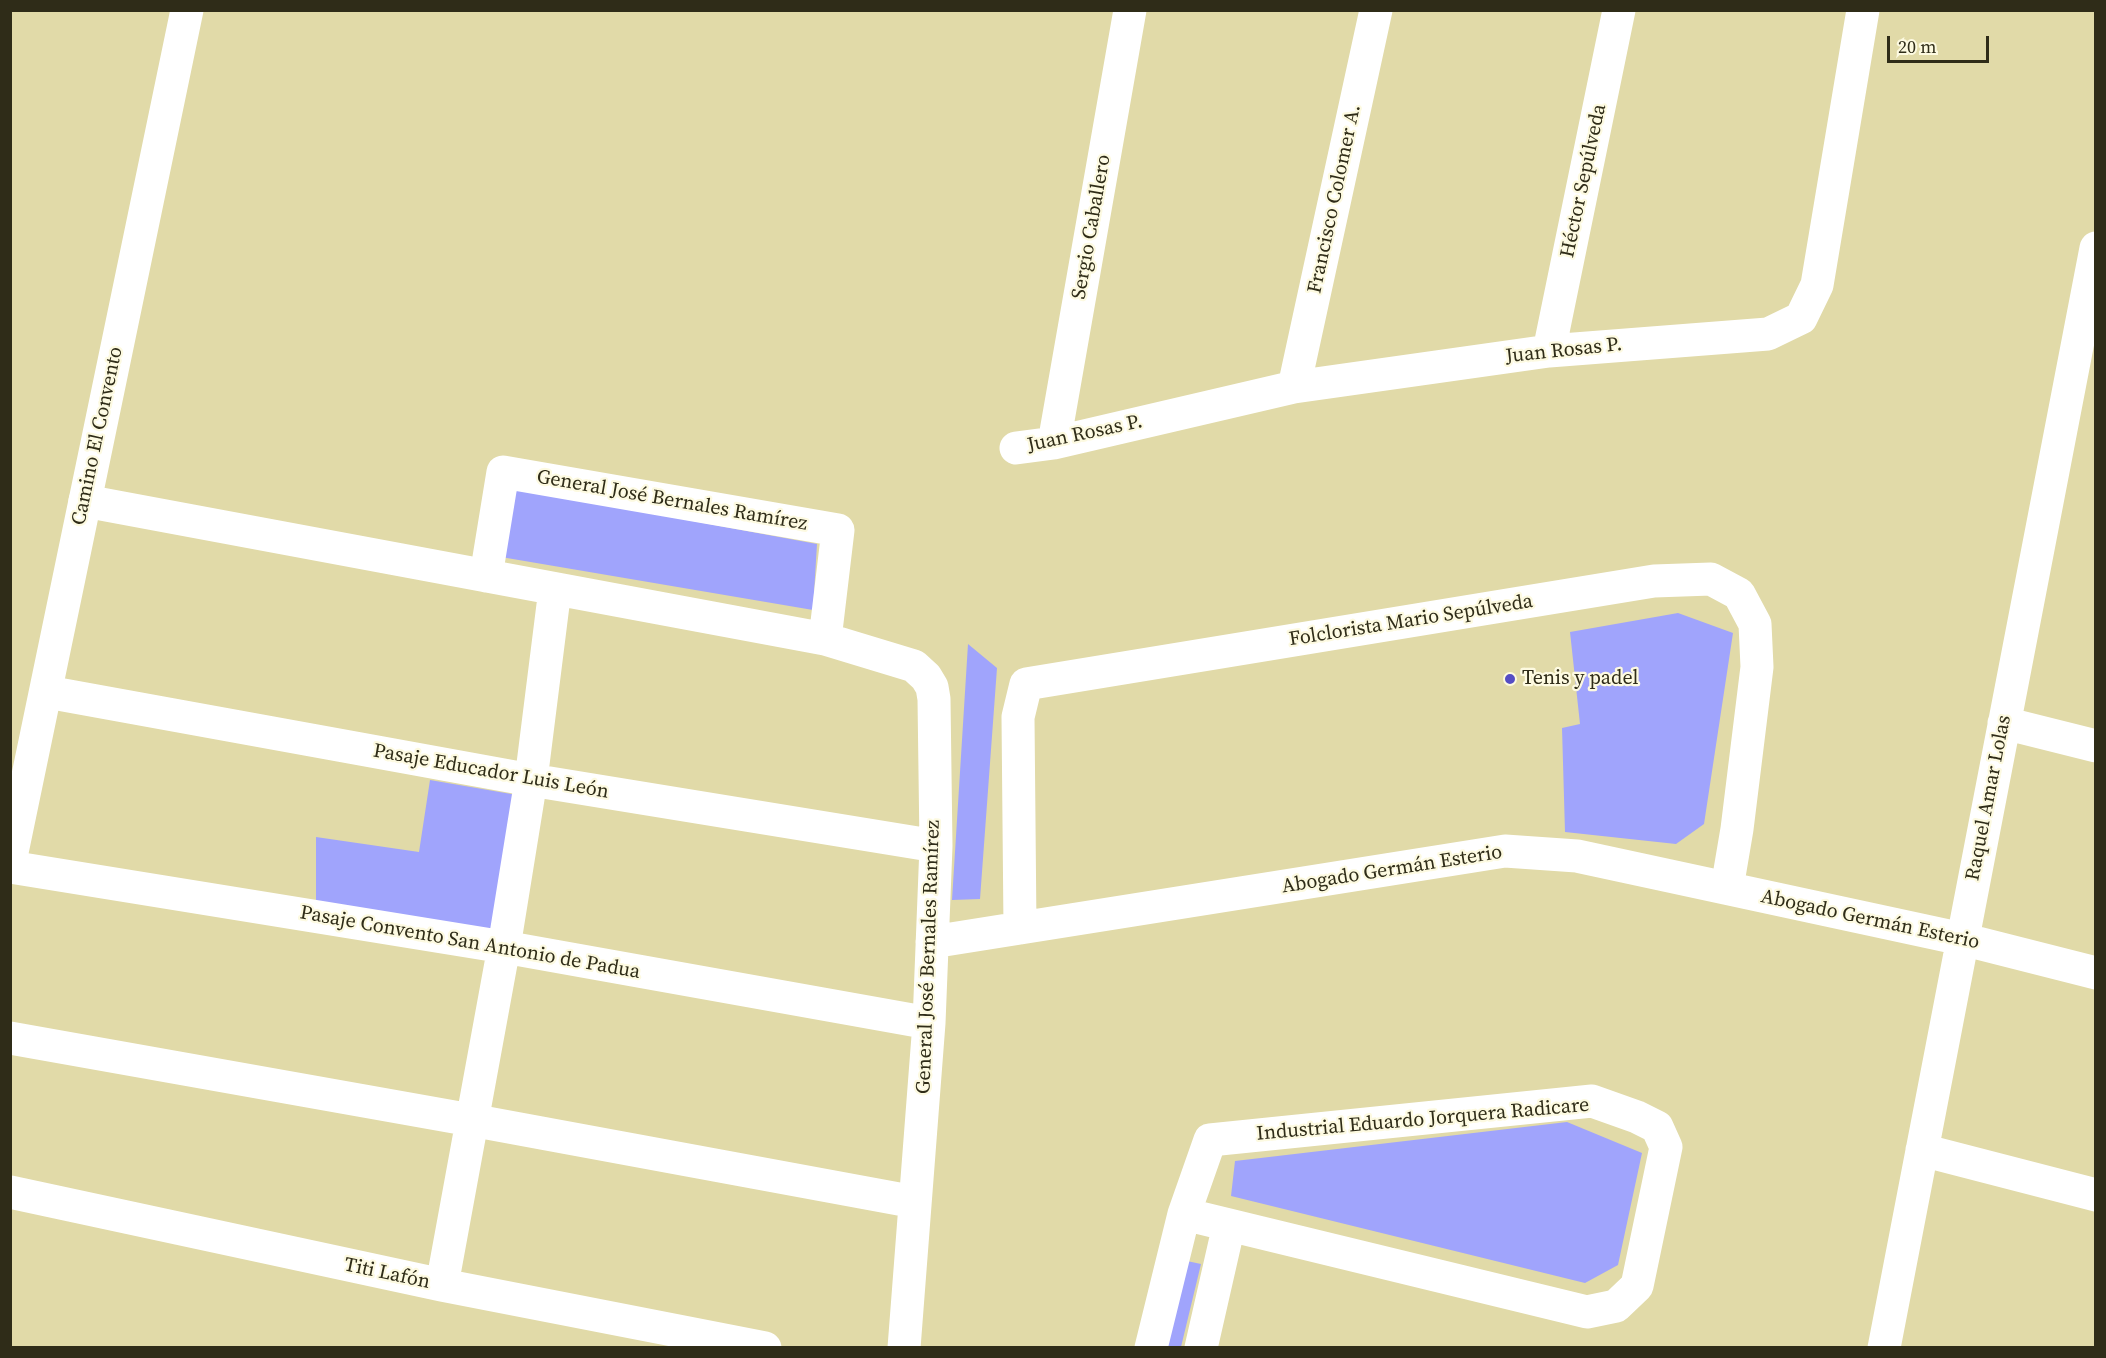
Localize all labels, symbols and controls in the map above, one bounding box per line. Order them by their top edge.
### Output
scale bar [1890,24,1992,62]
text: 20 m [1898,34,1936,59]
street label: Francisco Colomer A. [1303,102,1367,296]
street label: Héctor Sepúlveda [1556,102,1612,260]
street label: Sergio Caballero [1067,153,1117,301]
street label: Juan Rosas P. [1504,333,1624,369]
street label: Camino El Convento [67,345,129,527]
street label: Juan Rosas P. [1025,410,1145,458]
street label: General José Bernales Ramírez [535,465,809,537]
street label: Folclorista Mario Sepúlveda [1287,590,1535,652]
place label: Tenis y padel [1522,667,1638,691]
marker: Tenis y padel [1503,672,1517,686]
street label: Raquel Amar Lolas [1961,713,2017,883]
street label: Pasaje Educador Luis León [371,739,611,805]
street label: General José Bernales Ramírez [912,819,946,1095]
street label: Abogado Germán Esterio [1280,841,1504,899]
street label: Abogado Germán Esterio [1758,885,1982,955]
street label: Pasaje Convento San Antonio de Padua [298,901,642,985]
street label: Industrial Eduardo Jorquera Radicare [1256,1093,1590,1147]
street label: Titi Lafón [342,1253,432,1295]

